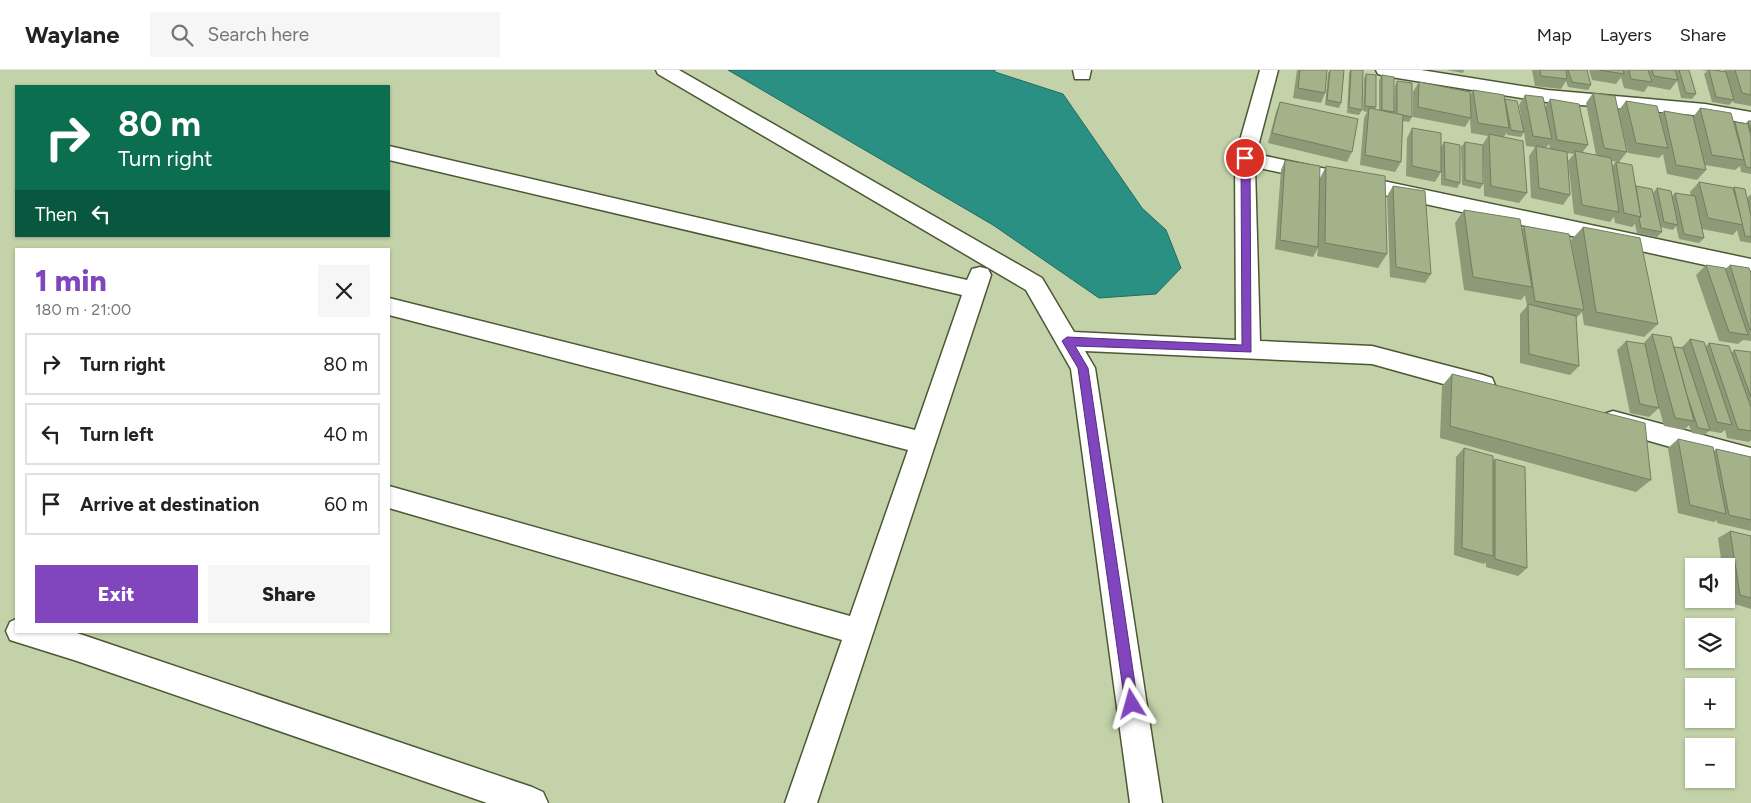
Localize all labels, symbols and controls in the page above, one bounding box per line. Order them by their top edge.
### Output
search box [150,12,500,57]
text: Waylane [25,20,120,49]
icon: search [168,21,196,49]
text: Search here [208,23,309,46]
text: Map [1537,24,1572,46]
text: Layers [1600,24,1652,46]
text: Share [1680,24,1726,46]
text: 80 m [118,103,201,145]
icon: right [35,105,100,170]
pin [1224,137,1266,179]
icon: arrive [1231,144,1259,172]
text: Turn right [118,145,213,172]
icon: left [87,200,115,228]
text: Then [35,203,77,226]
text: 1 min [35,262,107,299]
button: close [318,265,370,317]
text: 180 m · 21:00 [35,300,131,319]
icon: right [37,350,65,378]
text: Turn right [80,353,166,376]
text: 80 m [323,353,368,376]
icon: left [37,420,65,448]
text: Turn left [80,423,154,446]
text: 40 m [323,423,368,446]
icon: arrive [37,490,65,518]
text: Arrive at destination [80,493,259,516]
text: 60 m [324,493,368,516]
map controls [1685,558,1735,788]
button: sound [1685,558,1735,608]
button: Exit [35,565,198,623]
button: Share [208,565,370,623]
button: layers [1685,618,1735,668]
position arrow [1105,677,1157,729]
button: + [1685,678,1735,728]
button: − [1685,738,1735,788]

